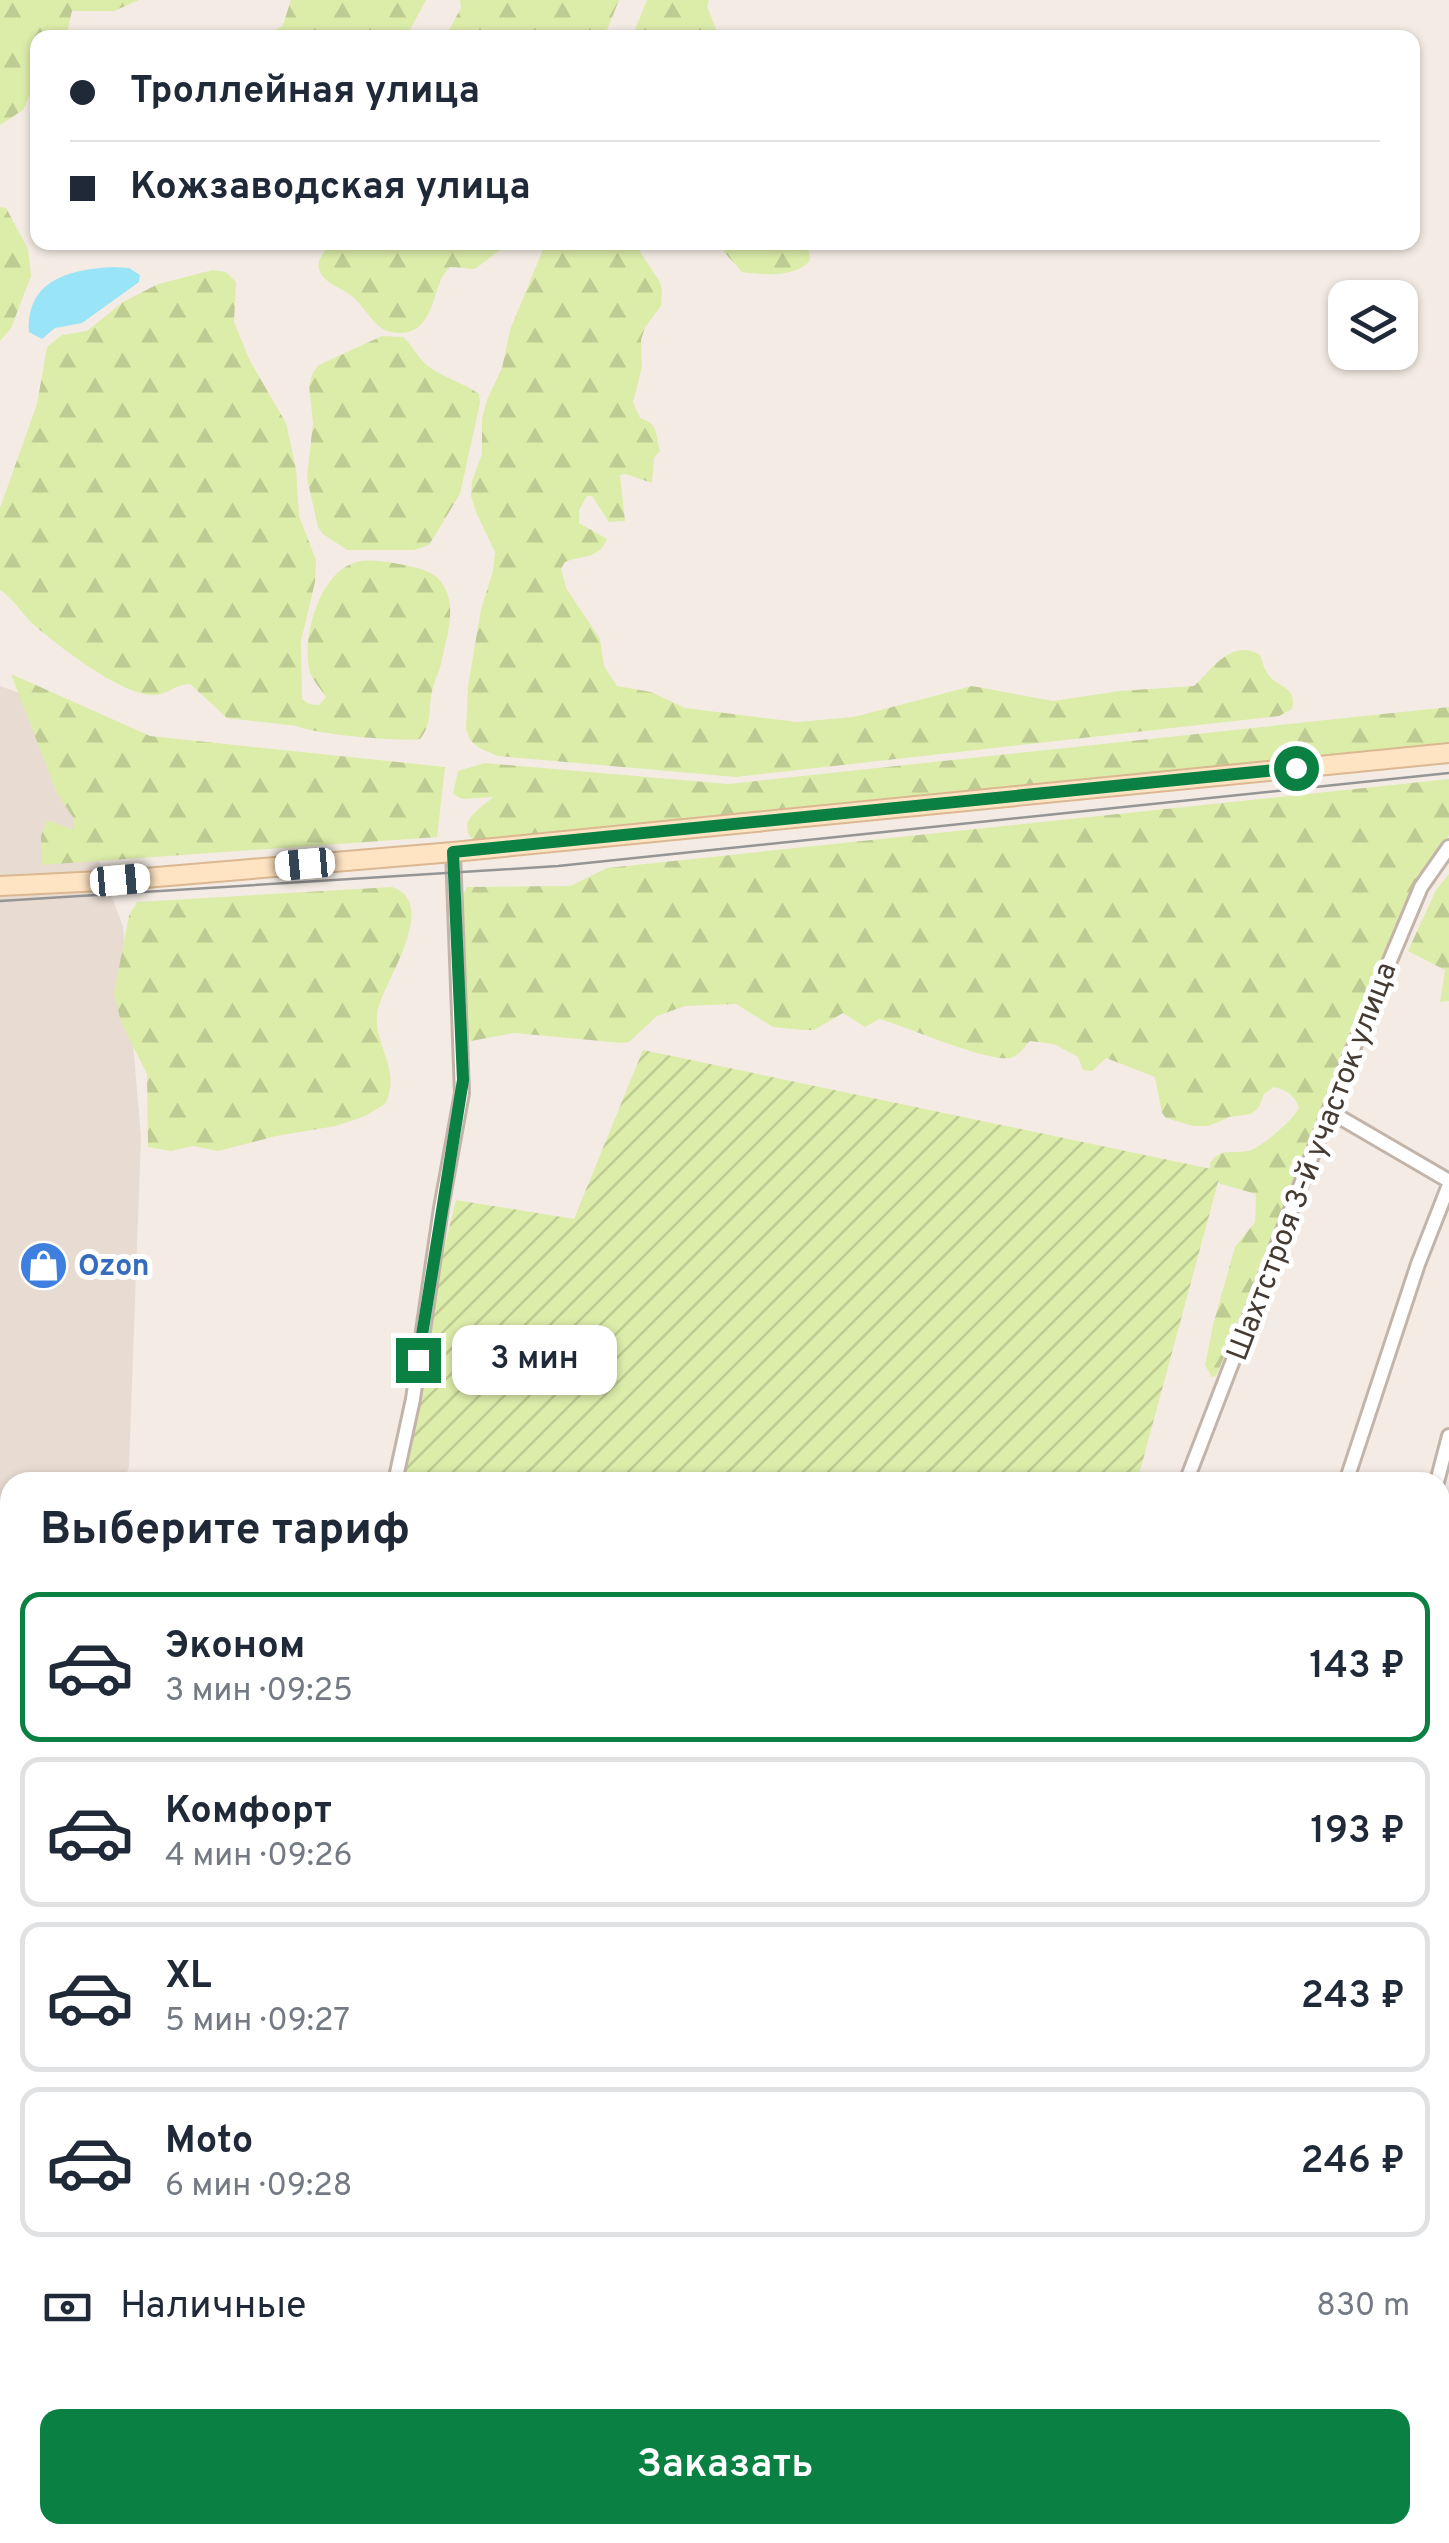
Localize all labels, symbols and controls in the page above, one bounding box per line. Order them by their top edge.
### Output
text: Троллейная улица [130,68,480,117]
text: Кожзаводская улица [130,164,531,213]
map controls [1328,280,1418,370]
button: layers [1328,280,1418,370]
route start [1274,746,1319,791]
car [274,846,336,882]
car [89,862,151,898]
street label: Шахтстроя 3-й участок улица [1220,957,1407,1366]
shop icon: Ozon [17,1239,69,1291]
place label: Ozon [78,1249,150,1286]
callout: 3 мин [453,1325,618,1395]
route end [396,1338,441,1383]
text: 3 мин [490,1340,579,1380]
text: Выберите тариф [40,1503,410,1560]
icon: car [45,1622,135,1712]
text: Эконом [165,1623,305,1672]
text: 143 ₽ [1309,1643,1405,1692]
text: 3 мин · 09:25 [165,1672,353,1712]
icon: car [45,1787,135,1877]
text: Комфорт [165,1788,332,1837]
text: 193 ₽ [1310,1808,1405,1857]
text: 4 мин · 09:26 [165,1837,353,1877]
icon: car [45,1952,135,2042]
text: XL [165,1953,212,2002]
text: 243 ₽ [1301,1973,1405,2022]
text: 5 мин · 09:27 [165,2002,350,2042]
icon: car [45,2117,135,2207]
text: Moto [165,2118,253,2167]
text: 246 ₽ [1301,2138,1405,2187]
text: 6 мин · 09:28 [165,2167,352,2207]
icon: cash [40,2280,95,2335]
text: Наличные [120,2283,307,2332]
text: 830 m [1316,2287,1410,2327]
button: Заказать [40,2409,1410,2524]

